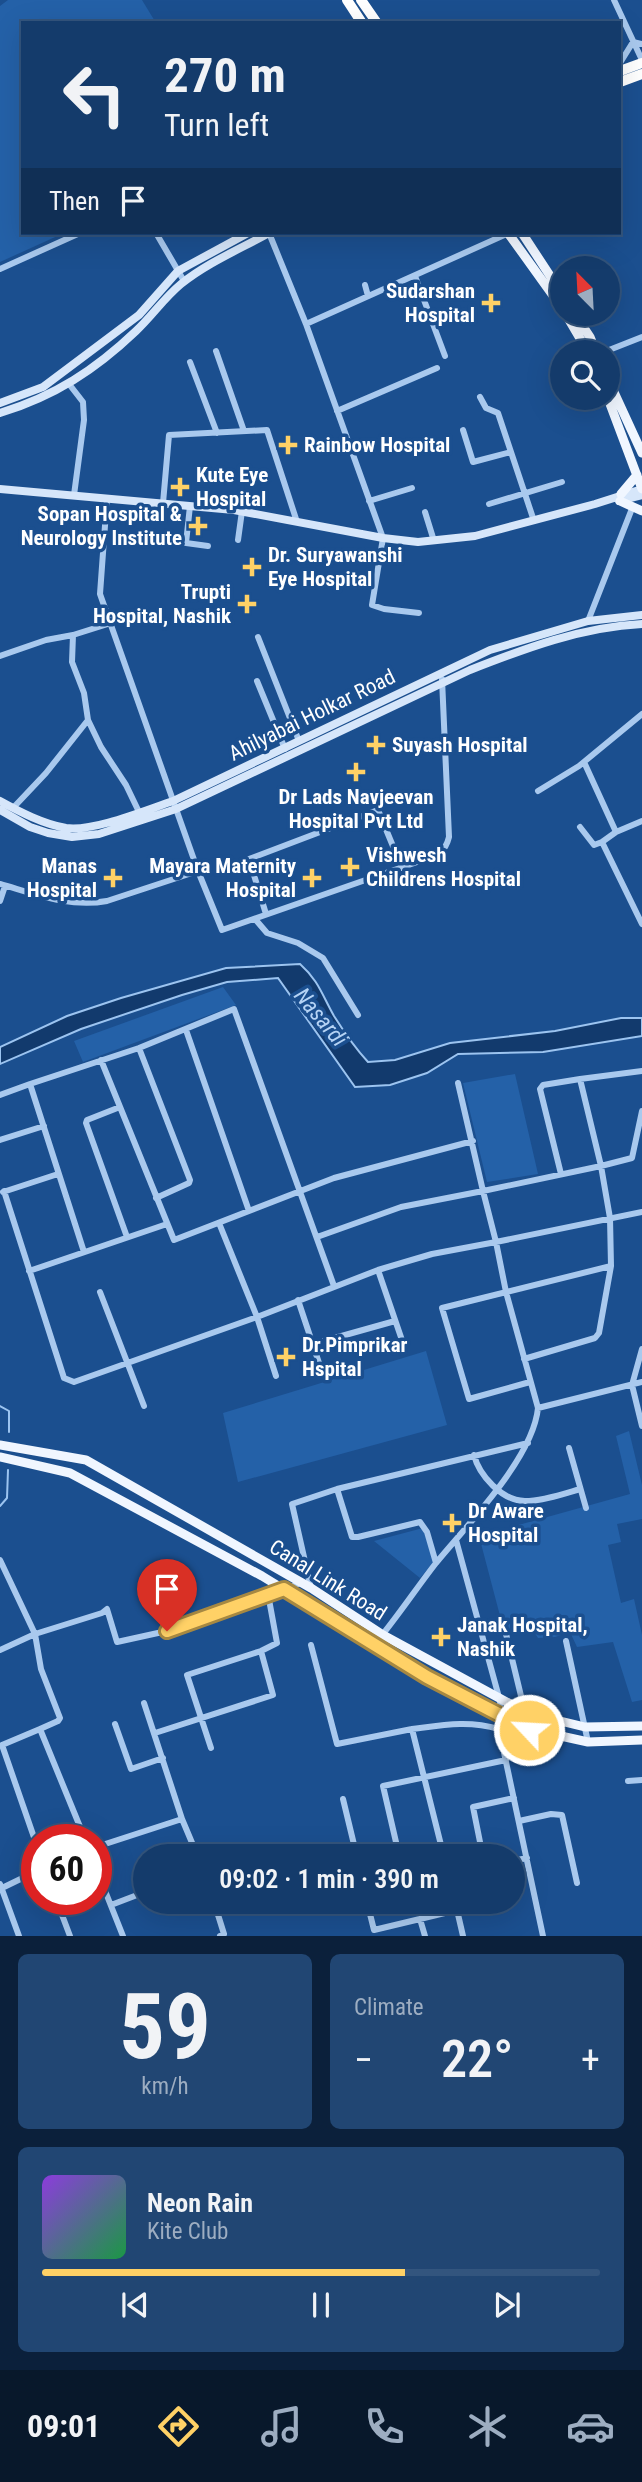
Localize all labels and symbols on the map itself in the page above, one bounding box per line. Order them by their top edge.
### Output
north arrow [550,256,620,326]
place label: Sudarshan Hospital [386,279,475,327]
marker: Sudarshan Hospital [481,293,501,313]
place label: Rainbow Hospital [304,433,450,457]
marker: Rainbow Hospital [278,435,298,455]
place label: Kute Eye Hospital [196,463,268,511]
marker: Kute Eye Hospital [170,477,190,497]
place label: Sopan Hospital & Neurology Institute [21,502,182,550]
marker: Sopan Hospital & Neurology Institute [188,516,208,536]
place label: Dr. Suryawanshi Eye Hospital [268,543,403,591]
marker: Dr. Suryawanshi Eye Hospital [242,557,262,577]
place label: Trupti Hospital, Nashik [93,580,232,628]
marker: Trupti Hospital, Nashik [237,594,257,614]
street label: Ahilyabai Holkar Road [225,664,399,766]
place label: Suyash Hospital [392,733,528,757]
marker: Suyash Hospital [366,735,386,755]
marker: Dr Lads Navjeevan Hospital Pvt Ltd [346,762,366,782]
place label: Dr Lads Navjeevan Hospital Pvt Ltd [278,785,434,833]
place label: Vishwesh Childrens Hospital [366,843,521,891]
place label: Manas Hospital [27,854,97,902]
place label: Mayara Maternity Hospital [149,854,297,902]
marker: Vishwesh Childrens Hospital [340,857,360,877]
marker: Manas Hospital [103,868,123,888]
marker: Mayara Maternity Hospital [302,868,322,888]
water label: Nasardi [288,983,353,1053]
place label: Dr.Pimprikar Hspital [302,1333,408,1381]
marker: Dr.Pimprikar Hspital [276,1347,296,1367]
place label: Dr Aware Hospital [468,1499,544,1547]
marker: Dr Aware Hospital [442,1513,462,1533]
street label: Canal Link Road [265,1535,391,1625]
pin [137,1559,197,1631]
place label: Janak Hospital, Nashik [457,1613,588,1661]
marker: Janak Hospital, Nashik [431,1627,451,1647]
position arrow [492,1693,566,1767]
speed limit sign: 60 [21,1824,112,1915]

